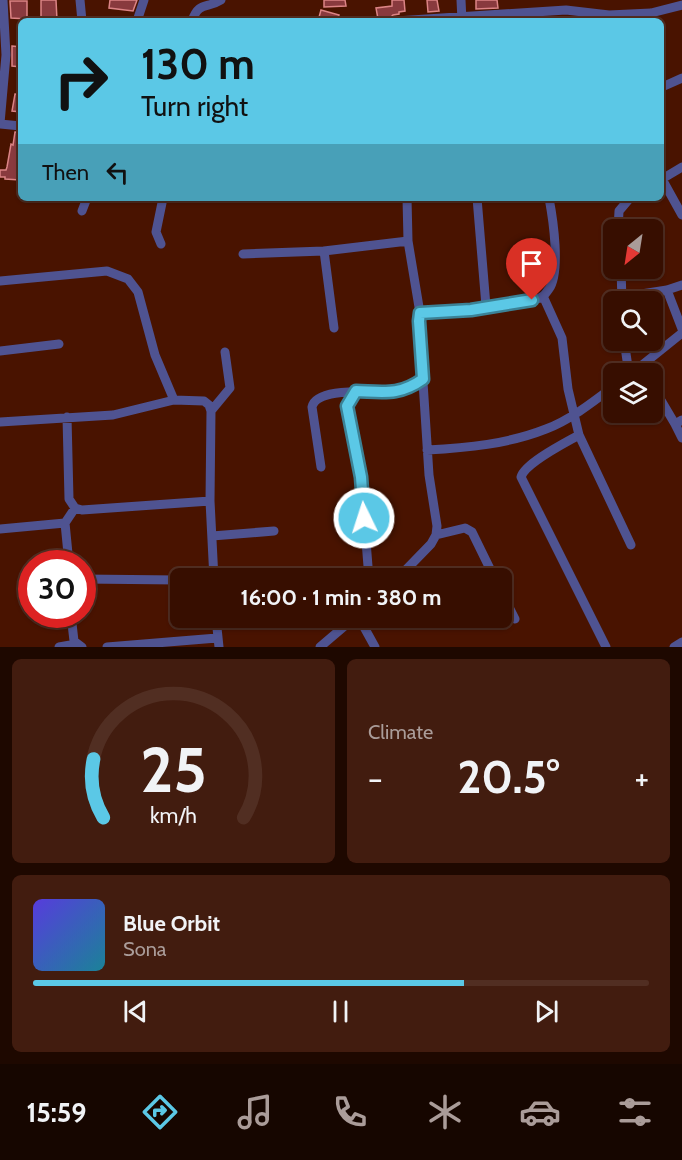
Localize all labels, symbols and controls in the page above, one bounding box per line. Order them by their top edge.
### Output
text: 130 m [141,38,255,90]
icon: right [42,42,120,120]
text: Turn right [141,90,248,123]
icon: left [101,156,134,189]
text: Then [42,159,89,186]
north arrow [603,219,663,279]
map controls [603,219,663,423]
pin [506,238,557,300]
icon: arrive [515,247,548,280]
button: search [603,291,663,351]
button: layers [603,363,663,423]
position arrow [332,486,396,550]
speed limit sign: 30 [18,550,96,628]
text: 16:00 · 1 min · 380 m [241,584,441,611]
text: Climate [368,720,433,744]
text: 25 [140,732,207,808]
text: 20.5° [457,750,560,804]
text: − [368,758,383,798]
text: + [634,758,649,798]
text: km/h [150,802,197,828]
text: Blue Orbit [123,910,220,937]
text: Sona [123,937,166,961]
icon: previous [119,995,152,1028]
icon: pause [324,995,357,1028]
icon: next [530,995,563,1028]
icon: directions [139,1091,181,1133]
icon: music [234,1091,276,1133]
icon: phone [329,1091,371,1133]
icon: climate [424,1091,466,1133]
icon: car [519,1091,561,1133]
icon: filters [614,1091,656,1133]
text: 15:59 [26,1096,87,1129]

